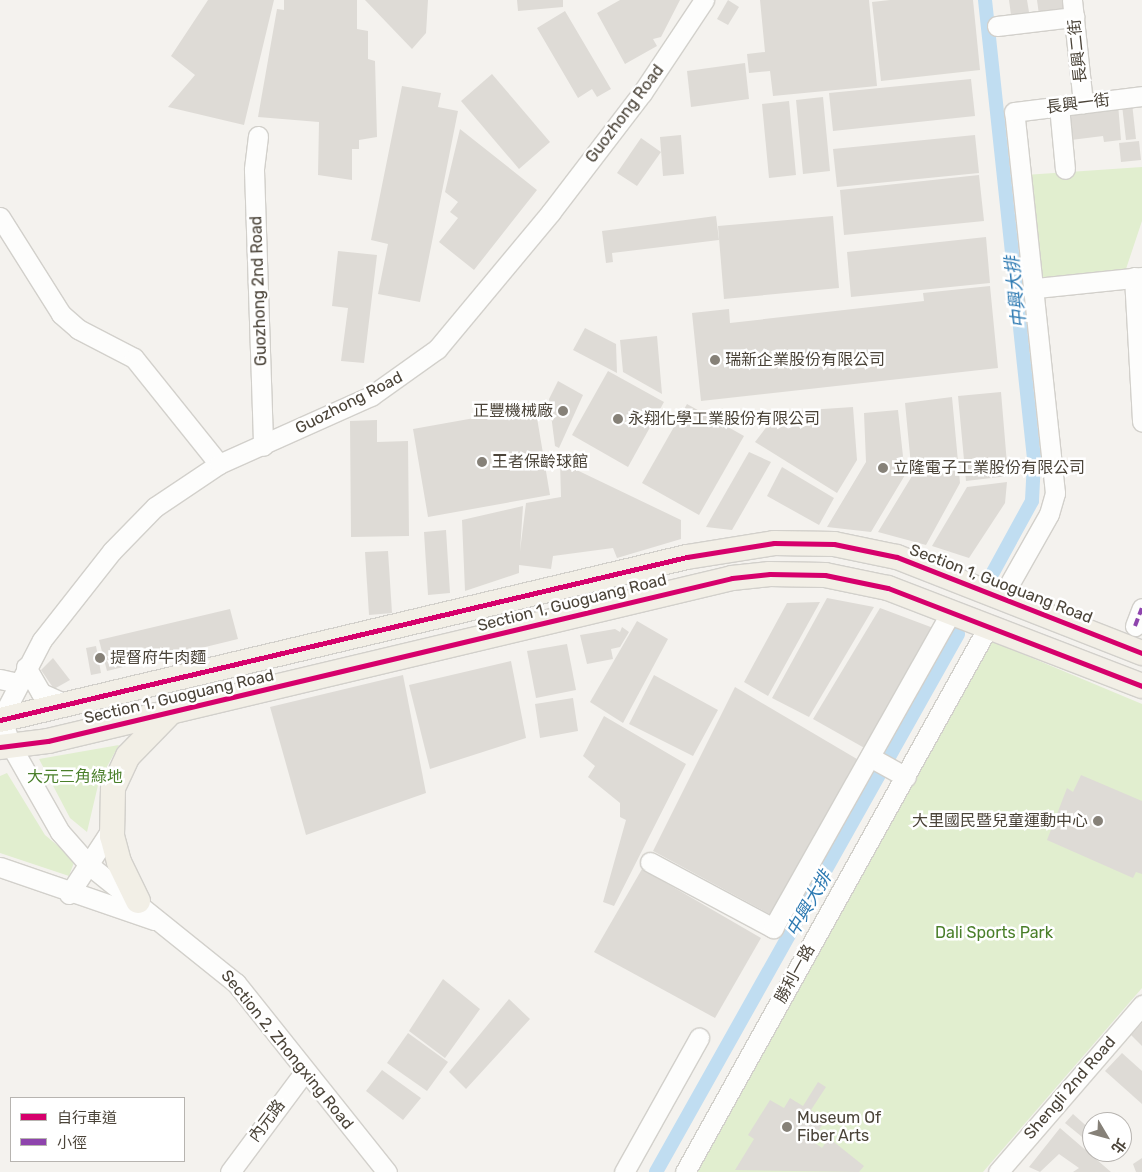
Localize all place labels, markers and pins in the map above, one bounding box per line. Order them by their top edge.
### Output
place label: 瑞新企業股份有限公司 [725,350,885,370]
marker: 瑞新企業股份有限公司 [709,354,721,366]
place label: 正豐機械廠 [473,401,553,421]
marker: 正豐機械廠 [557,405,569,417]
place label: 永翔化學工業股份有限公司 [628,409,820,429]
marker: 永翔化學工業股份有限公司 [612,413,624,425]
place label: 王者保齡球館 [492,452,588,472]
marker: 王者保齡球館 [476,456,488,468]
place label: 立隆電子工業股份有限公司 [893,458,1085,478]
marker: 立隆電子工業股份有限公司 [877,462,889,474]
place label: 提督府牛肉麵 [110,648,206,668]
marker: 提督府牛肉麵 [94,652,106,664]
place label: 大里國民暨兒童運動中心 [912,811,1088,831]
marker: 大里國民暨兒童運動中心 [1092,815,1104,827]
place label: Museum Of Fiber Arts [797,1108,881,1146]
marker: Museum Of Fiber Arts [781,1121,793,1133]

